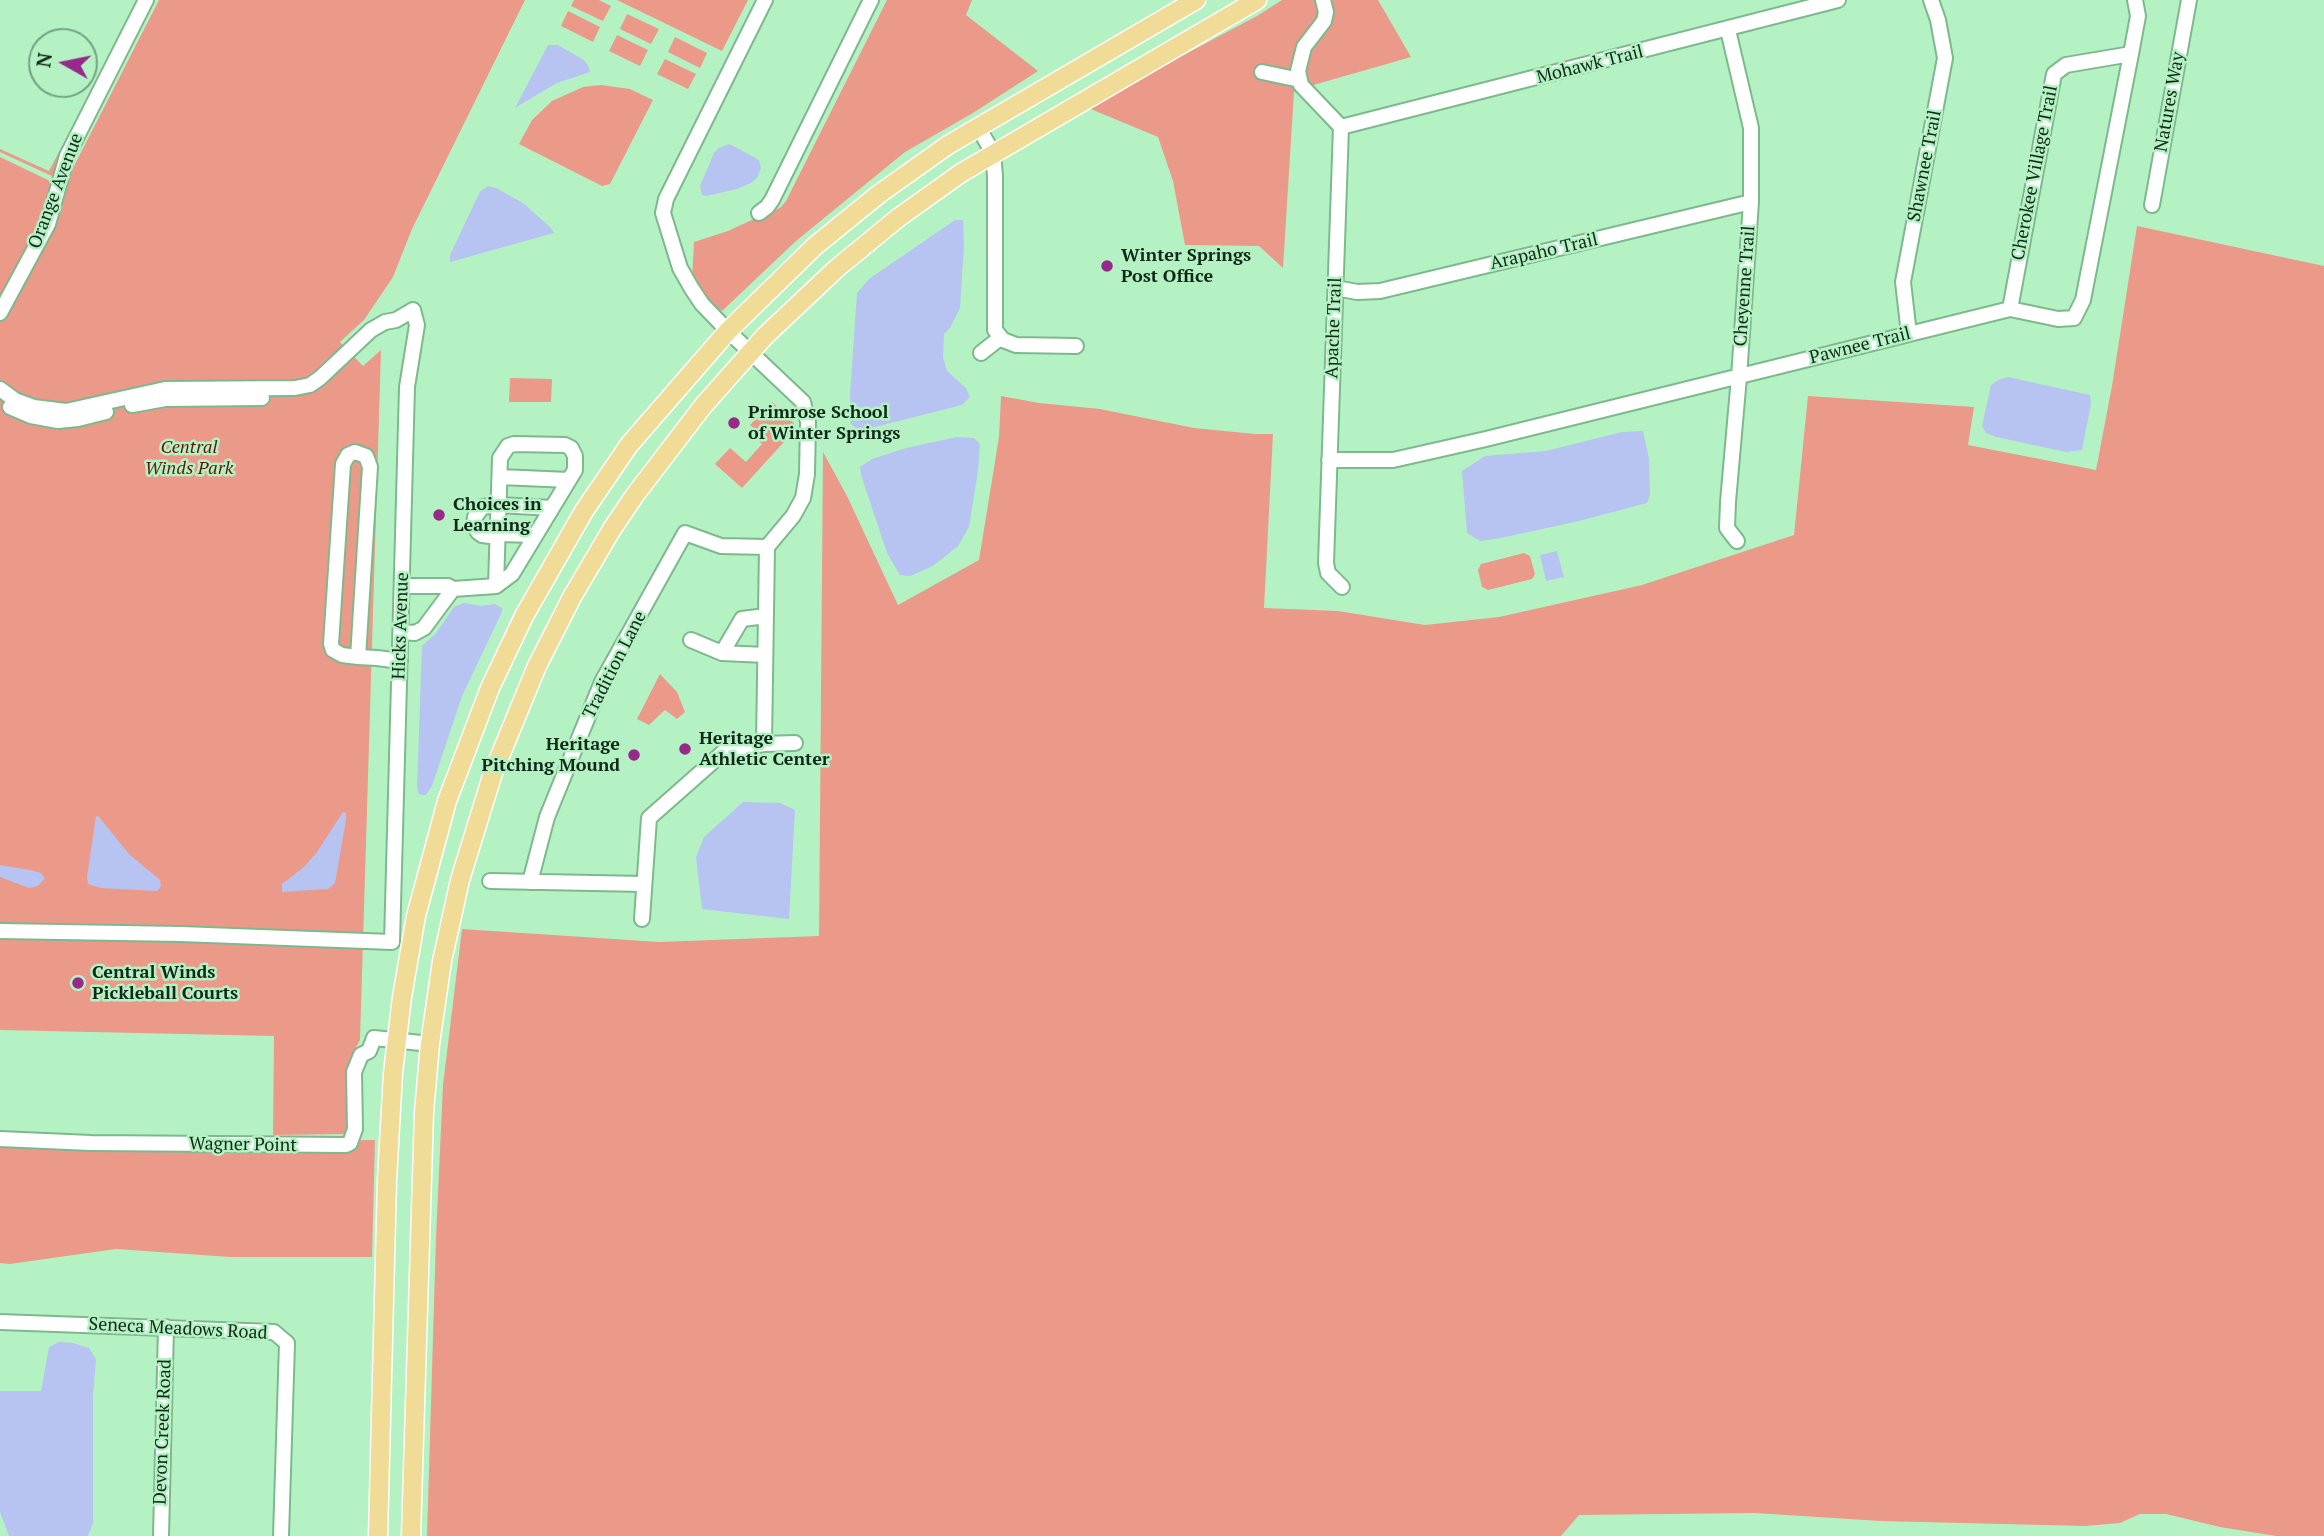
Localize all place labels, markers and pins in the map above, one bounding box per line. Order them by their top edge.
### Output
place label: Winter Springs Post Office [1121,245,1251,288]
marker: Winter Springs Post Office [1099,258,1115,274]
place label: Primrose School of Winter Springs [748,402,900,444]
marker: Primrose School of Winter Springs [726,415,742,431]
place label: Choices in Learning [453,494,542,536]
marker: Choices in Learning [431,507,447,523]
place label: Heritage Athletic Center [699,728,830,770]
place label: Heritage Pitching Mound [482,734,620,776]
marker: Heritage Athletic Center [677,741,693,757]
marker: Heritage Pitching Mound [626,747,642,763]
place label: Central Winds Pickleball Courts [92,962,238,1004]
marker: Central Winds Pickleball Courts [70,975,86,991]

